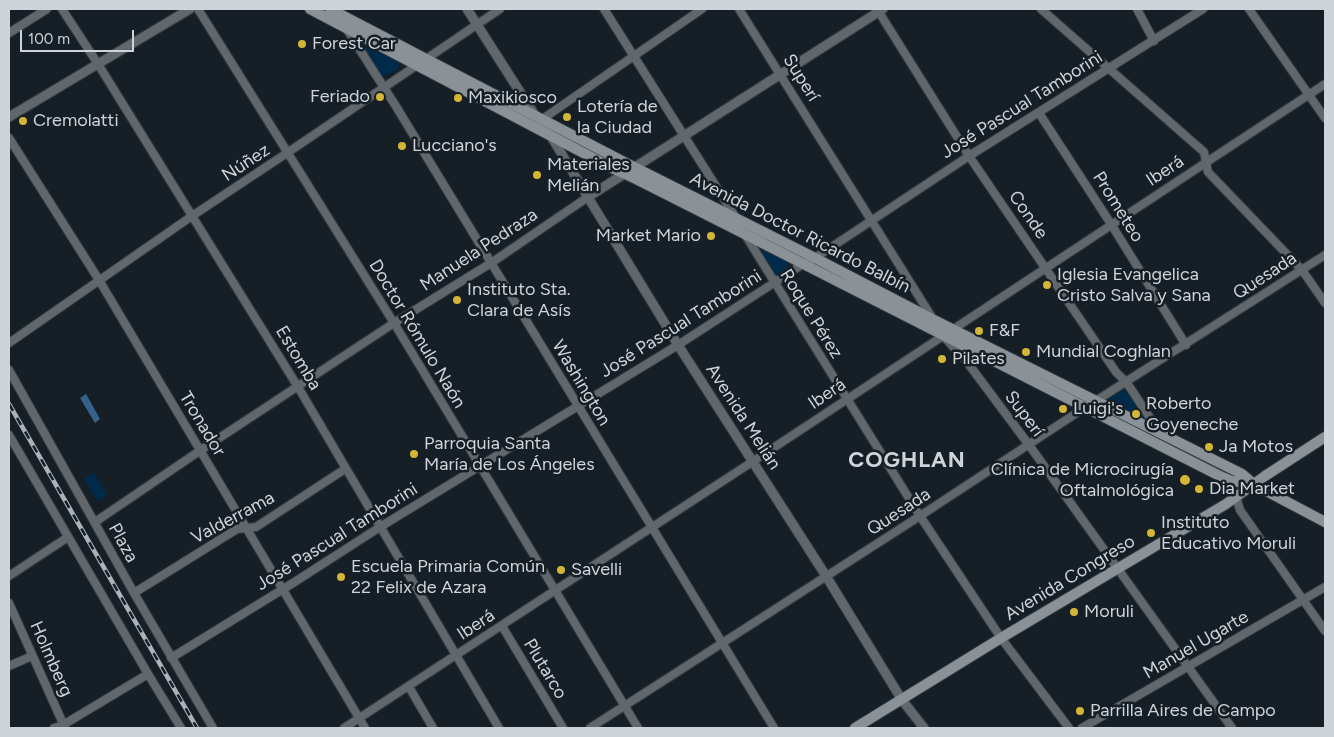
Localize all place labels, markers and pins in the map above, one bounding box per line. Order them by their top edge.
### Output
place label: Forest Car [312,33,396,55]
marker: Forest Car [296,38,308,50]
place label: Feriado [310,86,370,108]
place label: Maxikiosco [468,87,557,109]
marker: Feriado [374,91,386,103]
marker: Maxikiosco [452,92,464,104]
place label: Lotería de la Ciudad [577,96,658,138]
place label: Cremolatti [33,110,119,132]
marker: Lotería de la Ciudad [561,111,573,123]
marker: Cremolatti [17,115,29,127]
place label: Lucciano's [412,135,497,157]
marker: Lucciano's [396,140,408,152]
place label: Materiales Melián [547,154,630,196]
marker: Materiales Melián [531,169,543,181]
place label: Market Mario [596,225,701,247]
marker: Market Mario [705,230,717,242]
place label: Iglesia Evangelica Cristo Salva y Sana [1057,264,1211,306]
place label: Instituto Sta. Clara de Asís [467,279,571,322]
marker: Iglesia Evangelica Cristo Salva y Sana [1041,279,1053,291]
marker: Instituto Sta. Clara de Asís [451,294,463,306]
place label: F&F [989,320,1020,342]
marker: F&F [973,325,985,337]
place label: Mundial Coghlan [1036,341,1171,363]
marker: Mundial Coghlan [1020,346,1032,358]
place label: Pilates [952,348,1005,370]
marker: Pilates [936,353,948,365]
place label: Roberto Goyeneche [1146,393,1238,436]
place label: Luigi's [1073,398,1123,420]
marker: Luigi's [1057,403,1069,415]
marker: Roberto Goyeneche [1130,408,1142,420]
place label: Parroquia Santa María de Los Ángeles [424,433,595,476]
place label: Ja Motos [1219,436,1293,458]
marker: Ja Motos [1203,441,1215,453]
marker: Parroquia Santa María de Los Ángeles [408,448,420,460]
place label: Clínica de Microcirugía Oftalmológica [991,459,1174,502]
marker: Clínica de Microcirugía Oftalmológica [1178,473,1192,487]
place label: Dia Market [1209,478,1295,500]
marker: Dia Market [1193,483,1205,495]
place label: Instituto Educativo Moruli [1161,512,1296,554]
marker: Instituto Educativo Moruli [1145,527,1157,539]
place label: Escuela Primaria Común 22 Felix de Azara [351,556,545,598]
place label: Savelli [571,559,622,581]
marker: Savelli [555,564,567,576]
marker: Escuela Primaria Común 22 Felix de Azara [335,571,347,583]
place label: Moruli [1084,601,1134,623]
marker: Moruli [1068,606,1080,618]
place label: Parrilla Aires de Campo [1090,700,1276,722]
marker: Parrilla Aires de Campo [1074,705,1086,717]

